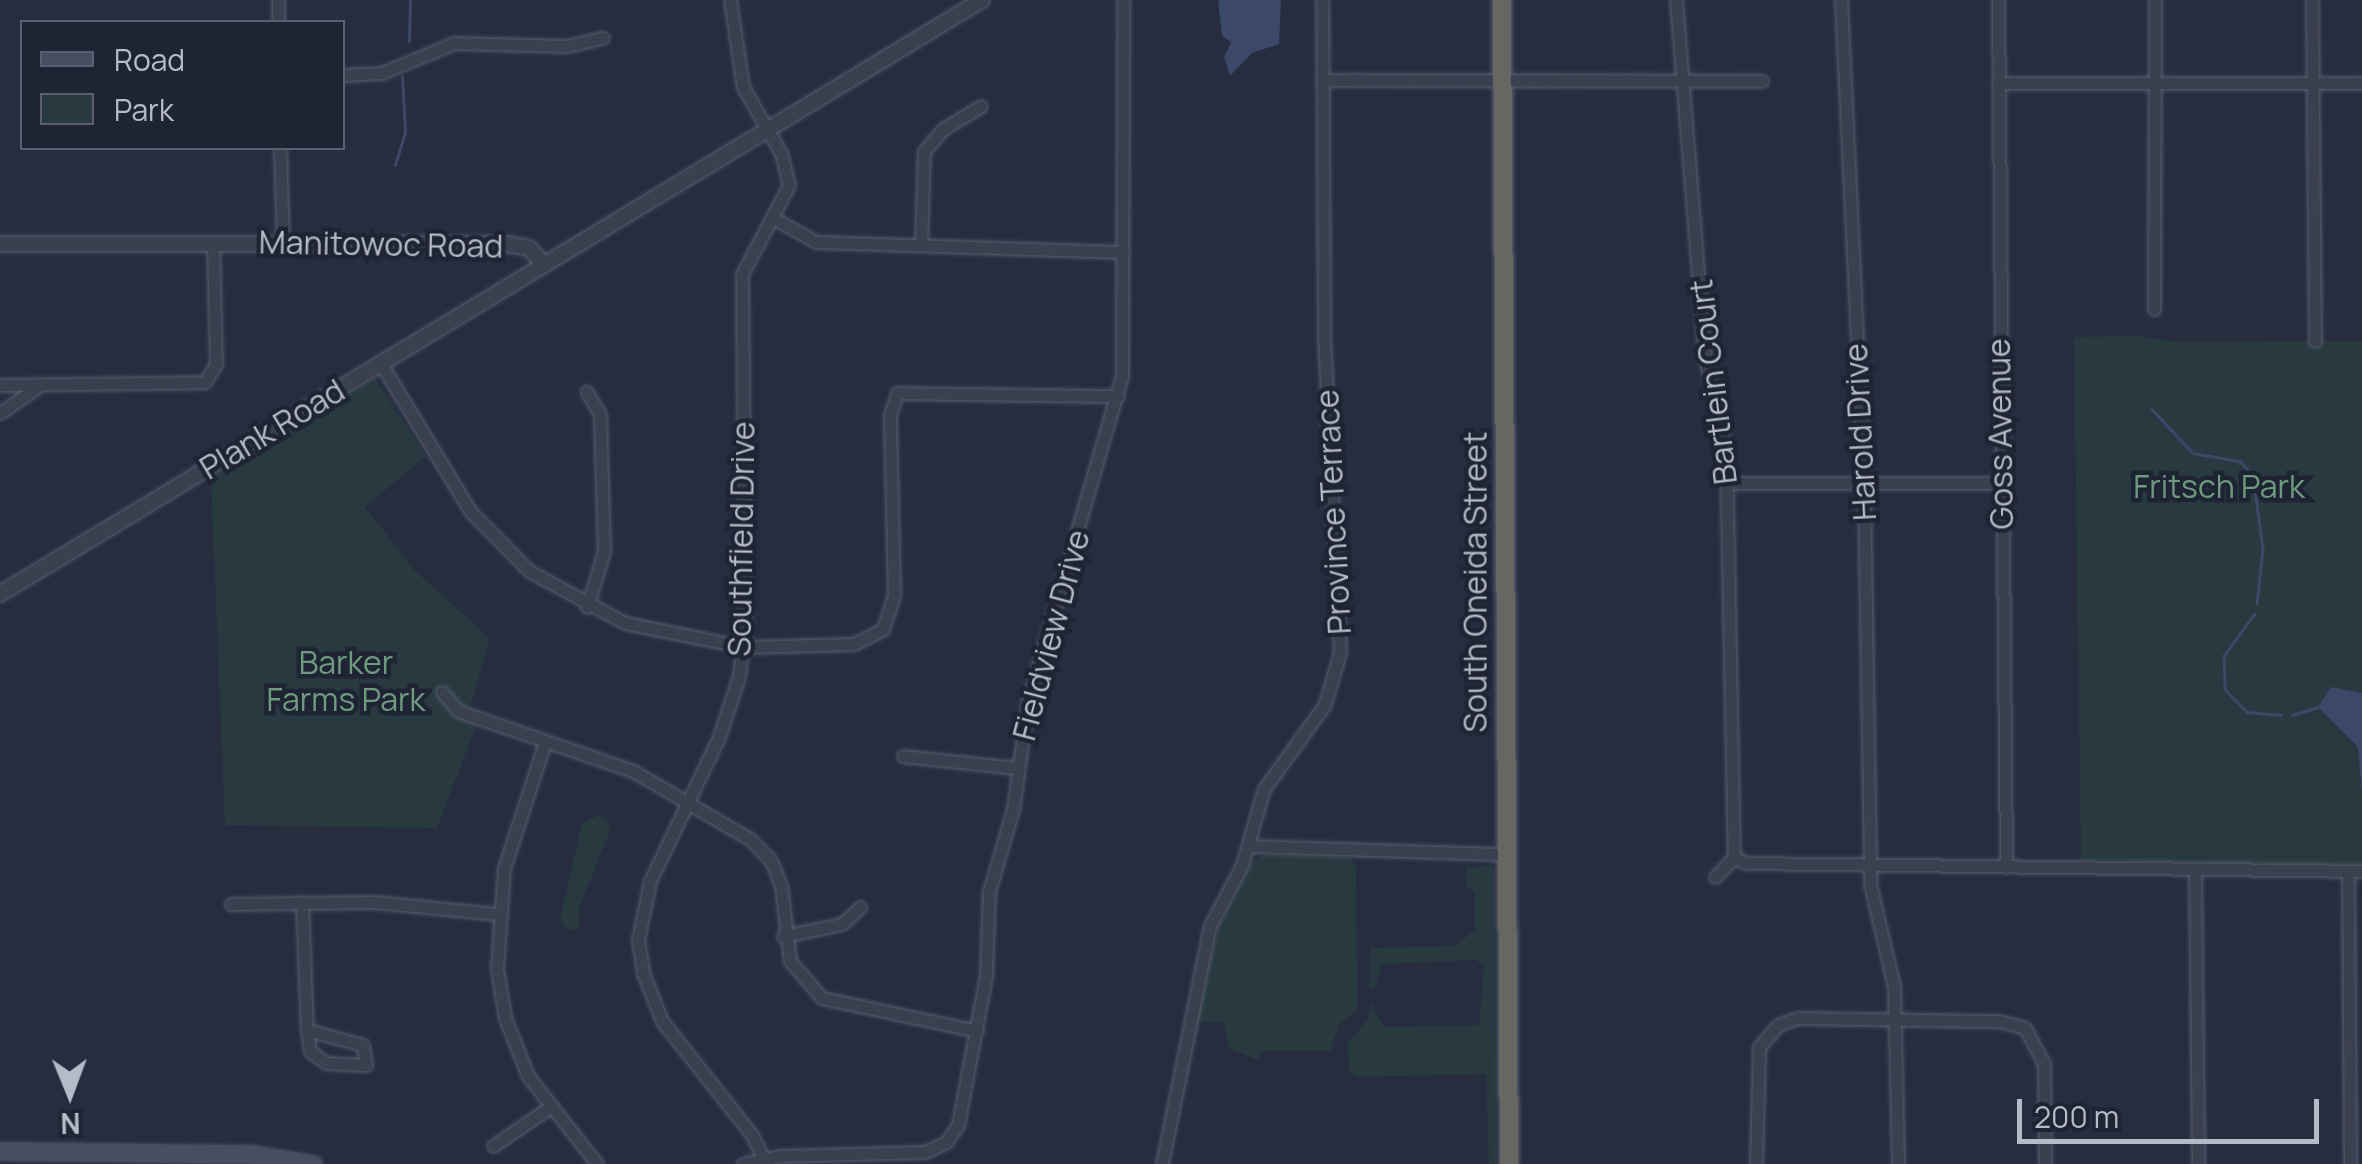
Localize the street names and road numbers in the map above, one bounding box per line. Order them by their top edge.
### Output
street label: Manitowoc Road [258,223,504,265]
street label: Bartlein Court [1681,277,1745,487]
street label: Goss Avenue [1979,338,2021,530]
street label: Harold Drive [1836,342,1884,522]
street label: Plank Road [193,371,351,487]
street label: Province Terrace [1307,389,1359,635]
street label: Southfield Drive [720,421,762,657]
street label: South Oneida Street [1456,431,1494,733]
street label: Fieldview Drive [1004,526,1098,744]

